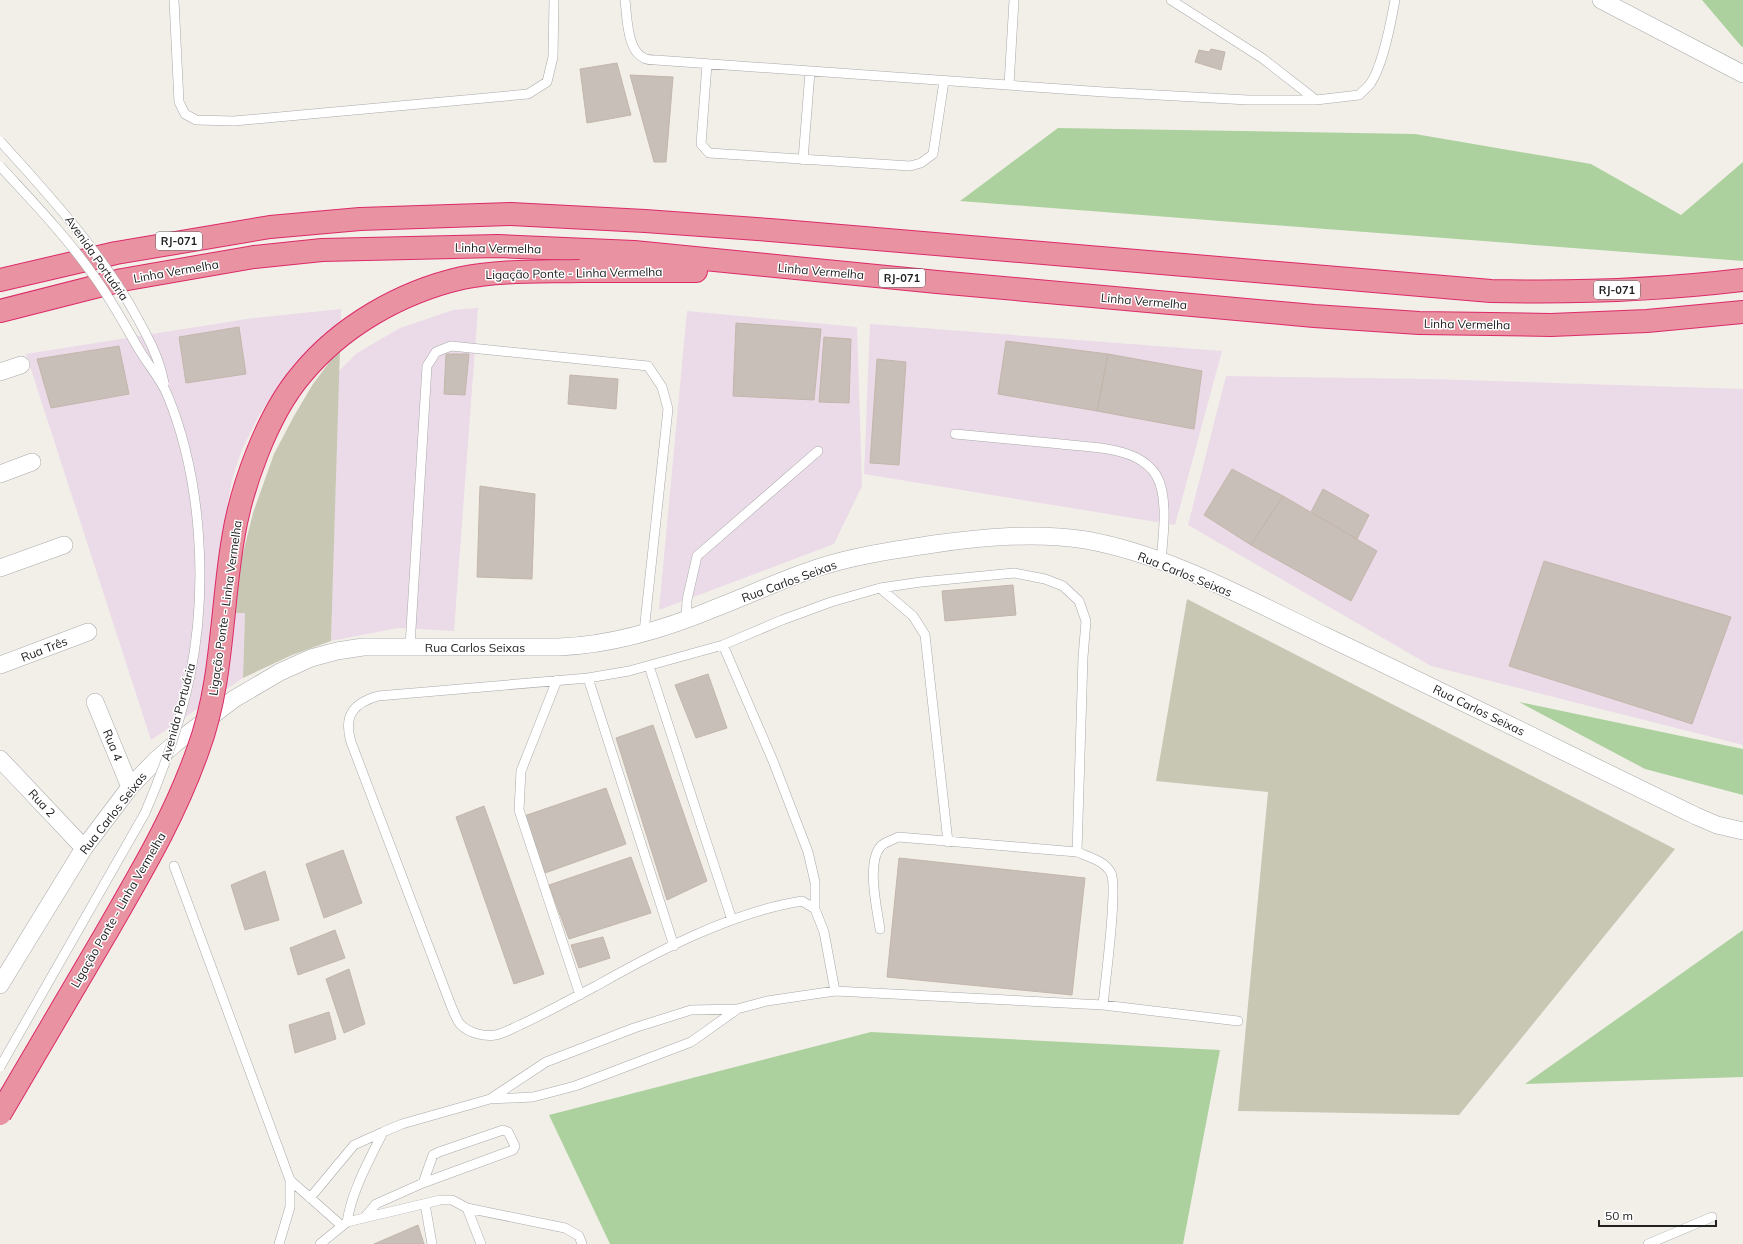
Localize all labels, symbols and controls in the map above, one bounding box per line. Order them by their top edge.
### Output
street label: Avenida Portuária [62,213,132,303]
road number: RJ-071 [156,232,202,250]
street label: Linha Vermelha [455,240,541,256]
street label: Linha Vermelha [132,256,220,286]
street label: Linha Vermelha [777,260,865,282]
street label: Ligação Ponte - Linha Vermelha [485,264,663,282]
road number: RJ-071 [879,269,925,287]
road number: RJ-071 [1594,281,1640,299]
street label: Linha Vermelha [1100,290,1188,312]
street label: Linha Vermelha [1424,316,1510,332]
street label: Ligação Ponte - Linha Vermelha [205,519,245,697]
street label: Rua Carlos Seixas [1136,548,1234,600]
street label: Rua Carlos Seixas [739,557,839,605]
street label: Rua Três [19,633,69,665]
street label: Rua Carlos Seixas [425,640,525,655]
street label: Avenida Portuária [158,661,198,763]
street label: Rua Carlos Seixas [1431,681,1527,739]
street label: Rua 4 [100,727,126,763]
street label: Rua Carlos Seixas [76,769,150,857]
street label: Rua 2 [25,786,59,820]
street label: Ligação Ponte - Linha Vermelha [67,830,169,990]
scale bar [1599,1202,1716,1228]
text: 50 m [1605,1208,1633,1223]

